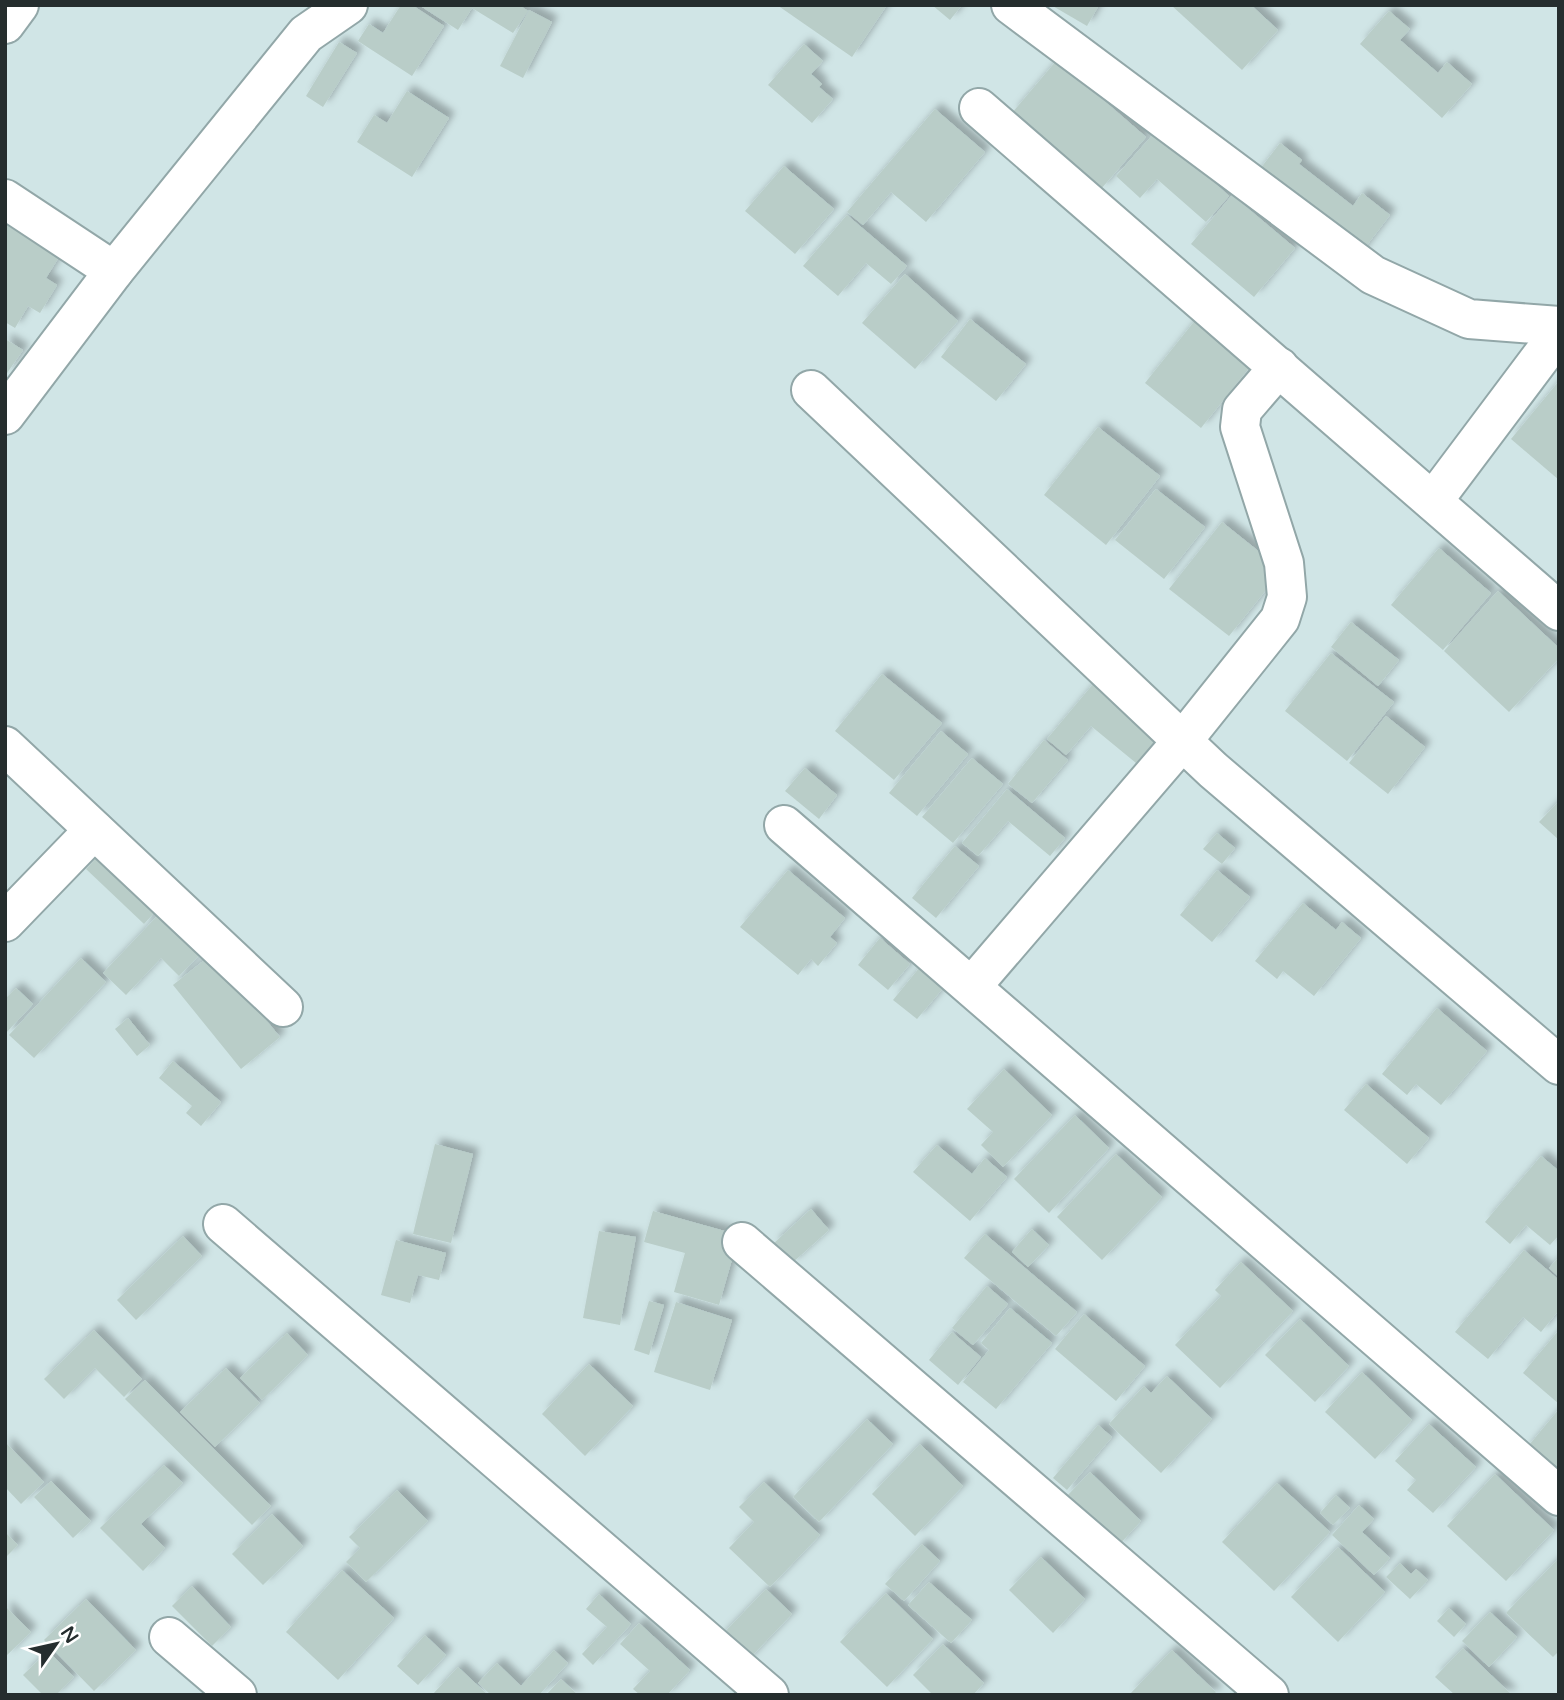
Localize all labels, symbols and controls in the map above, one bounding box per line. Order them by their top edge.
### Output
north arrow [21,1609,91,1679]
text: N [56,1623,83,1648]

